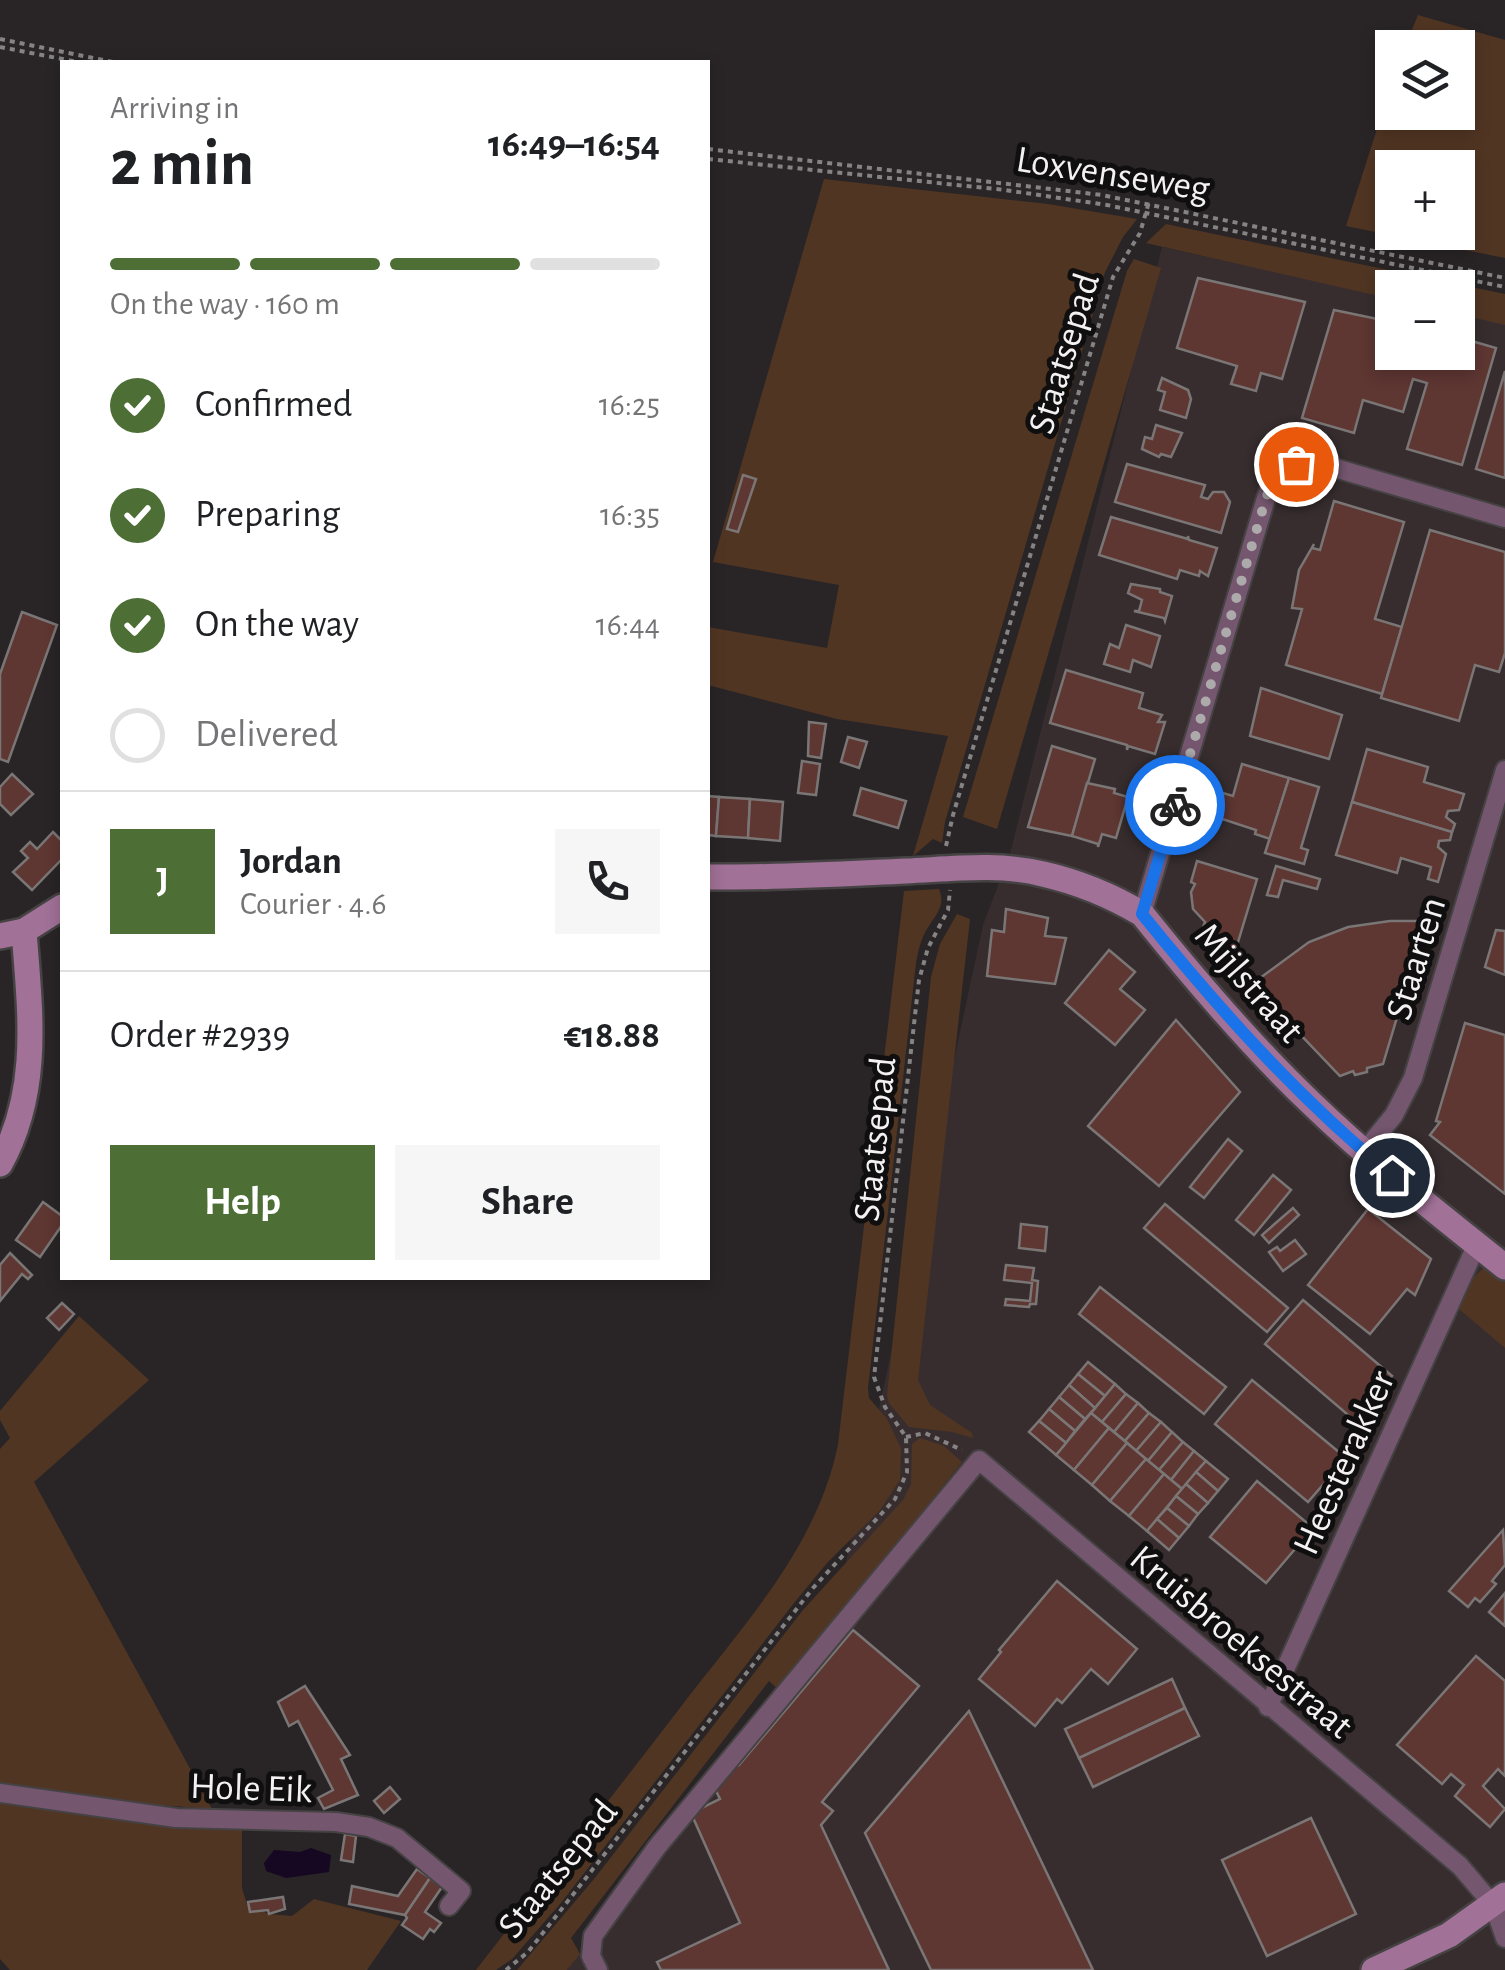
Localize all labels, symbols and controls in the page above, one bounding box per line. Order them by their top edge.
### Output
map controls [1375,30,1475,370]
button: layers [1375,30,1475,130]
text: Arriving in [110,92,239,124]
text: 16:49–16:54 [488,126,660,164]
text: 2 min [110,132,254,197]
street label: Loxvenseweg [1014,141,1212,209]
button: + [1375,150,1475,250]
street label: Staatsepad [1023,269,1107,438]
button: − [1375,270,1475,370]
text: On the way · 160 m [110,288,340,320]
icon: check [110,378,165,433]
text: Confirmed [195,386,352,424]
text: 16:25 [599,389,660,421]
pin [1254,422,1339,507]
icon: bag [1269,437,1324,492]
icon: check [110,488,165,543]
text: Preparing [195,496,340,534]
text: 16:35 [600,499,660,531]
icon: check [110,598,165,653]
text: On the way [195,606,359,644]
text: 16:44 [596,609,660,641]
text: Delivered [195,716,338,754]
courier [1125,755,1225,855]
icon: bike [1148,778,1203,833]
button: phone [555,829,660,934]
text: Jordan [240,843,342,881]
text: J [156,862,169,900]
text: Courier · 4.6 [240,888,387,920]
street label: Staarten [1380,893,1453,1024]
street label: Mijlstraat [1187,917,1310,1050]
text: Order #2939 [110,1017,290,1055]
text: €18.88 [564,1017,660,1055]
street label: Staatsepad [848,1055,904,1223]
pin [1350,1133,1435,1218]
button: Help [110,1145,375,1260]
button: Share [395,1145,660,1260]
icon: home [1365,1148,1420,1203]
street label: Heesterakker [1287,1365,1402,1560]
street label: Kruisbroeksestraat [1122,1539,1359,1746]
street label: Hole Eik [189,1768,313,1810]
street label: Staatsepad [492,1793,625,1945]

